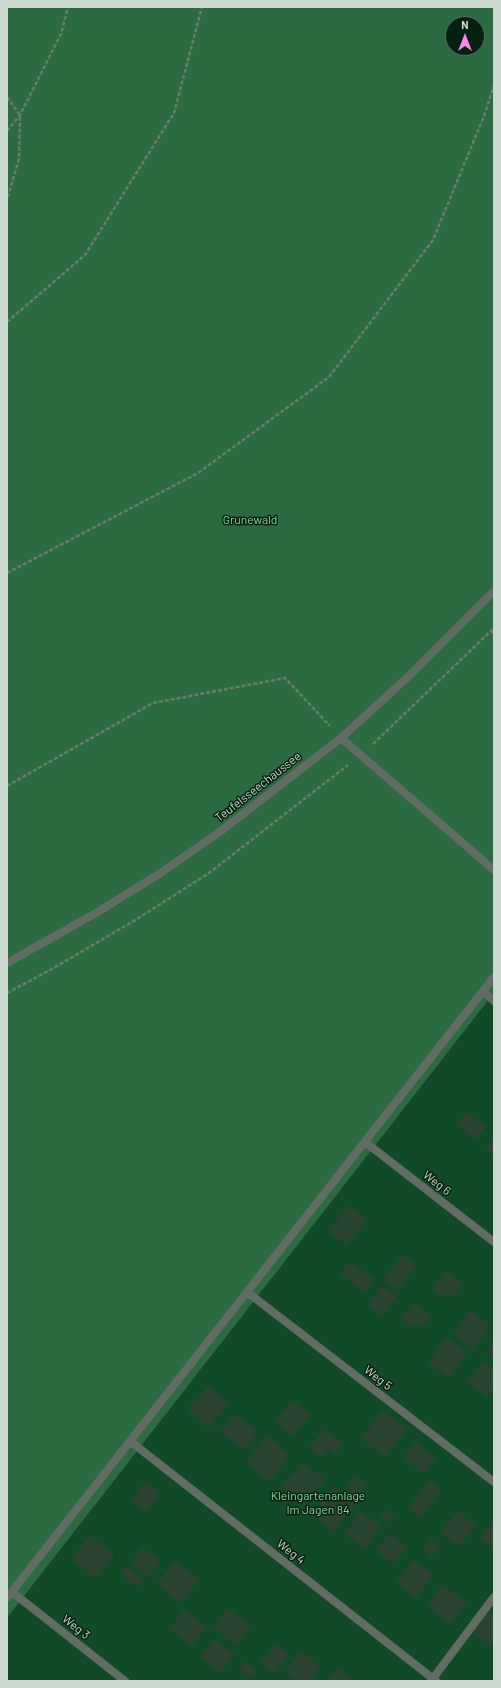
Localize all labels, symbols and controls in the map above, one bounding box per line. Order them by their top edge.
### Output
north arrow [445,16,485,56]
text: N [461,18,469,31]
park label: Grunewald [223,513,277,527]
street label: Teufelsseechaussee [212,749,304,825]
street label: Weg 6 [420,1168,454,1198]
street label: Weg 5 [361,1363,395,1393]
park label: Kleingartenanlage Im Jagen 84 [271,1489,365,1517]
street label: Weg 4 [274,1537,308,1567]
street label: Weg 3 [59,1612,93,1642]

